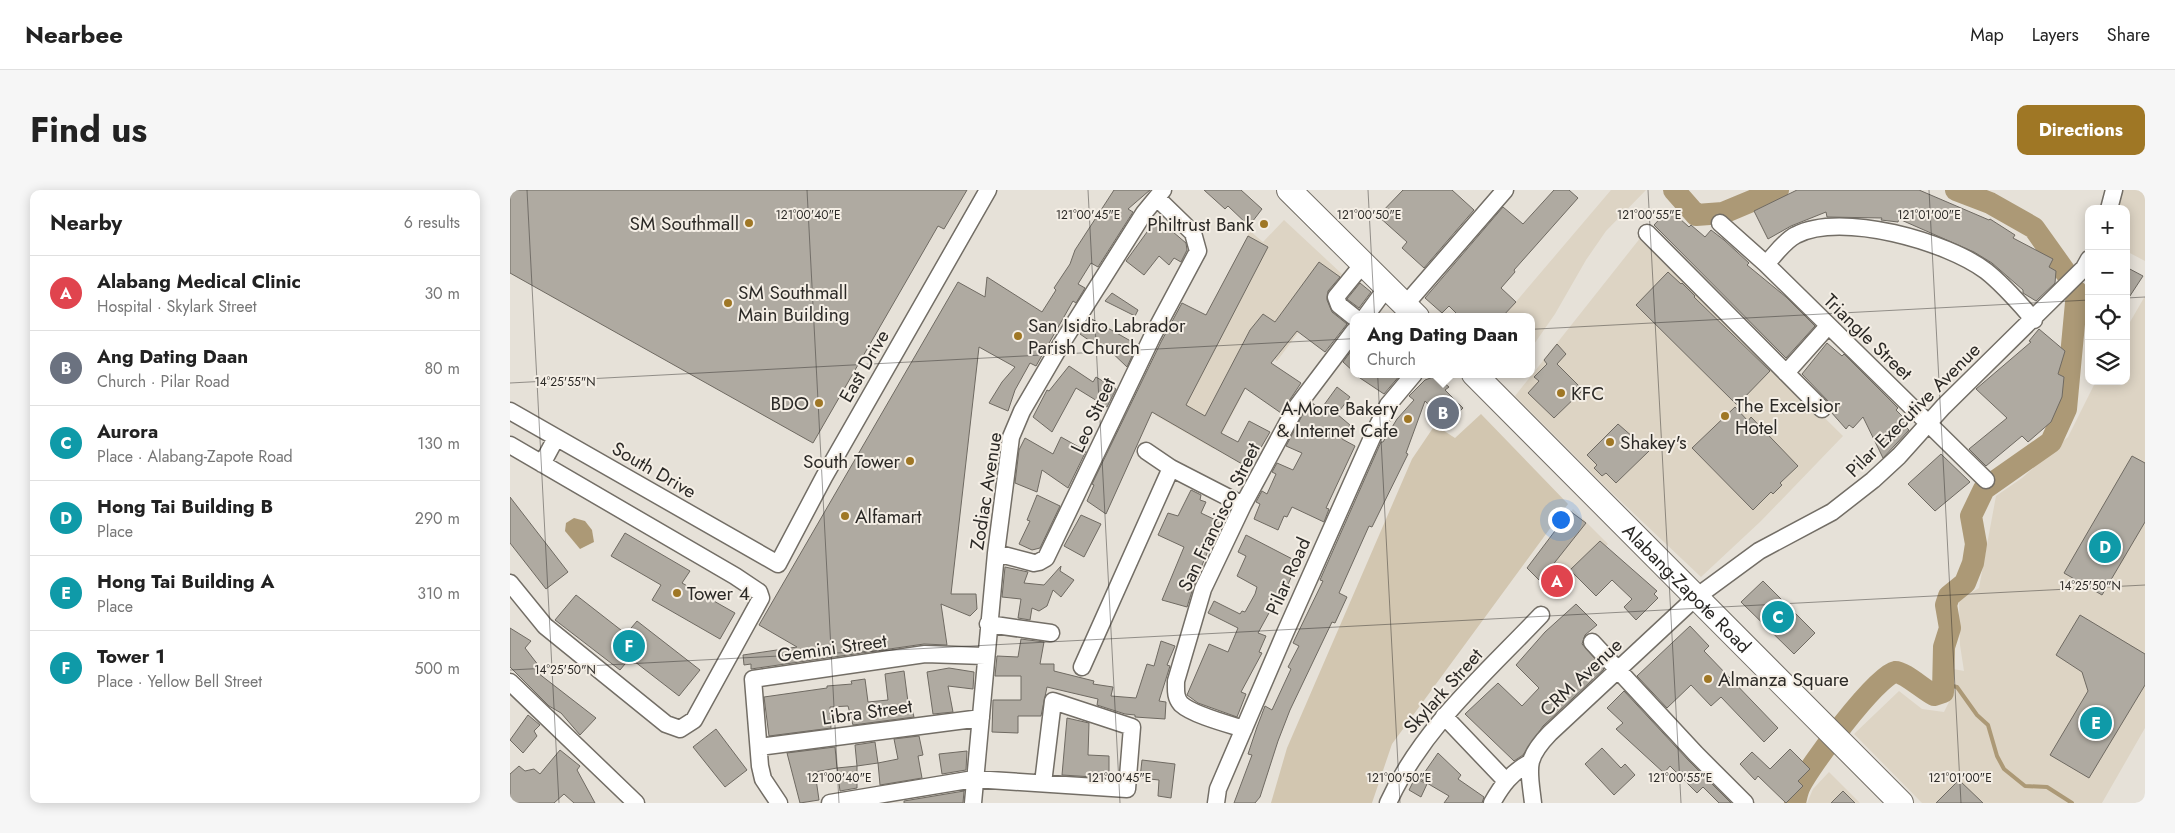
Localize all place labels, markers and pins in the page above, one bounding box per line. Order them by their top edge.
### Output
place label: SM Southmall [630,210,739,237]
place label: Philtrust Bank [1147,211,1255,238]
marker: SM Southmall [743,217,755,229]
marker: Philtrust Bank [1258,218,1270,230]
place label: SM Southmall Main Building [738,279,850,328]
marker: SM Southmall Main Building [722,297,734,309]
place label: San Isidro Labrador Parish Church [1028,312,1186,361]
marker: San Isidro Labrador Parish Church [1012,330,1024,342]
place label: KFC [1571,380,1604,407]
marker: KFC [1555,387,1567,399]
place label: BDO [770,390,809,417]
place label: The Excelsior Hotel [1735,392,1841,441]
pin: B [1427,394,1459,432]
place label: A-More Bakery & Internet Cafe [1277,395,1399,444]
marker: BDO [813,397,825,409]
marker: The Excelsior Hotel [1719,410,1731,422]
marker: A-More Bakery & Internet Cafe [1402,413,1414,425]
place label: Shakey's [1620,429,1687,456]
marker: Shakey's [1604,436,1616,448]
place label: South Tower [803,448,900,475]
marker: South Tower [904,455,916,467]
place label: Alfamart [855,503,922,530]
marker: Alfamart [839,510,851,522]
pin: D [2089,528,2121,566]
pin: A [1541,562,1573,600]
place label: Tower 4 [687,580,750,607]
marker: Tower 4 [671,587,683,599]
pin: C [1762,598,1794,636]
pin: F [613,627,645,665]
place label: Almanza Square [1718,666,1849,693]
marker: Almanza Square [1702,673,1714,685]
pin: E [2080,704,2112,742]

